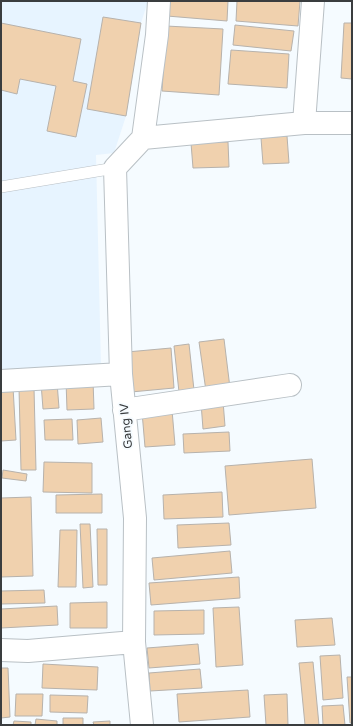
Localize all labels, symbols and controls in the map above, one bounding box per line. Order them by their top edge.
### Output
street label: Gang IV [117,402,135,449]

